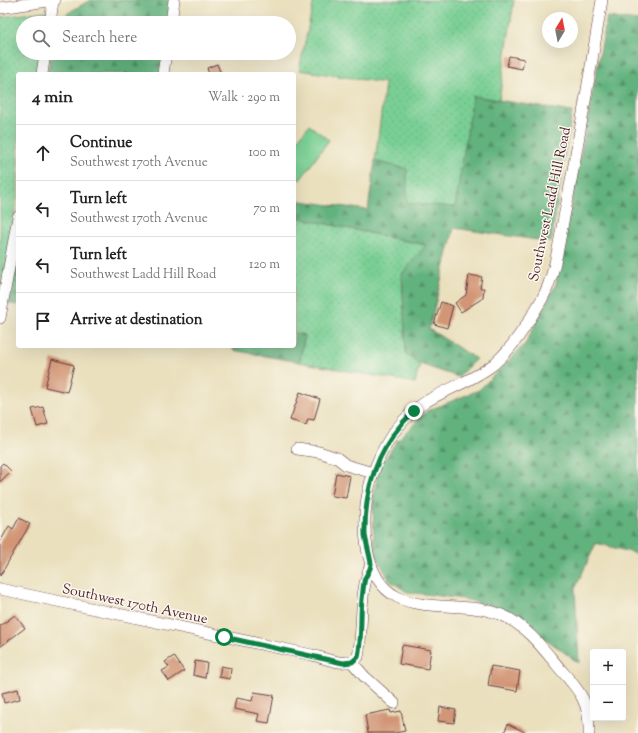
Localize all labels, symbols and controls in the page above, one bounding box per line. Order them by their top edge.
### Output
north arrow [542,12,578,48]
search box [16,16,296,60]
icon: search [30,27,52,49]
text: Search here [62,28,137,49]
text: 4 min [32,86,73,110]
text: Walk · 290 m [208,89,280,107]
street label: Southwest Ladd Hill Road [525,125,577,284]
text: Continue [70,133,132,154]
icon: ahead [32,142,54,164]
text: 100 m [248,144,280,162]
text: Southwest 170th Avenue [70,154,208,172]
text: Turn left [70,189,127,210]
icon: left [32,198,54,220]
text: 70 m [253,200,280,218]
text: Southwest 170th Avenue [70,210,208,228]
text: Turn left [70,245,127,266]
icon: left [32,254,54,276]
text: 120 m [249,256,280,274]
text: Southwest Ladd Hill Road [70,266,216,284]
icon: arrive [32,310,54,332]
text: Arrive at destination [70,310,203,331]
route end [405,402,423,420]
street label: Southwest 170th Avenue [60,580,209,630]
route start [215,628,233,646]
map controls [590,649,626,721]
button: + [590,649,626,685]
button: − [590,685,626,721]

